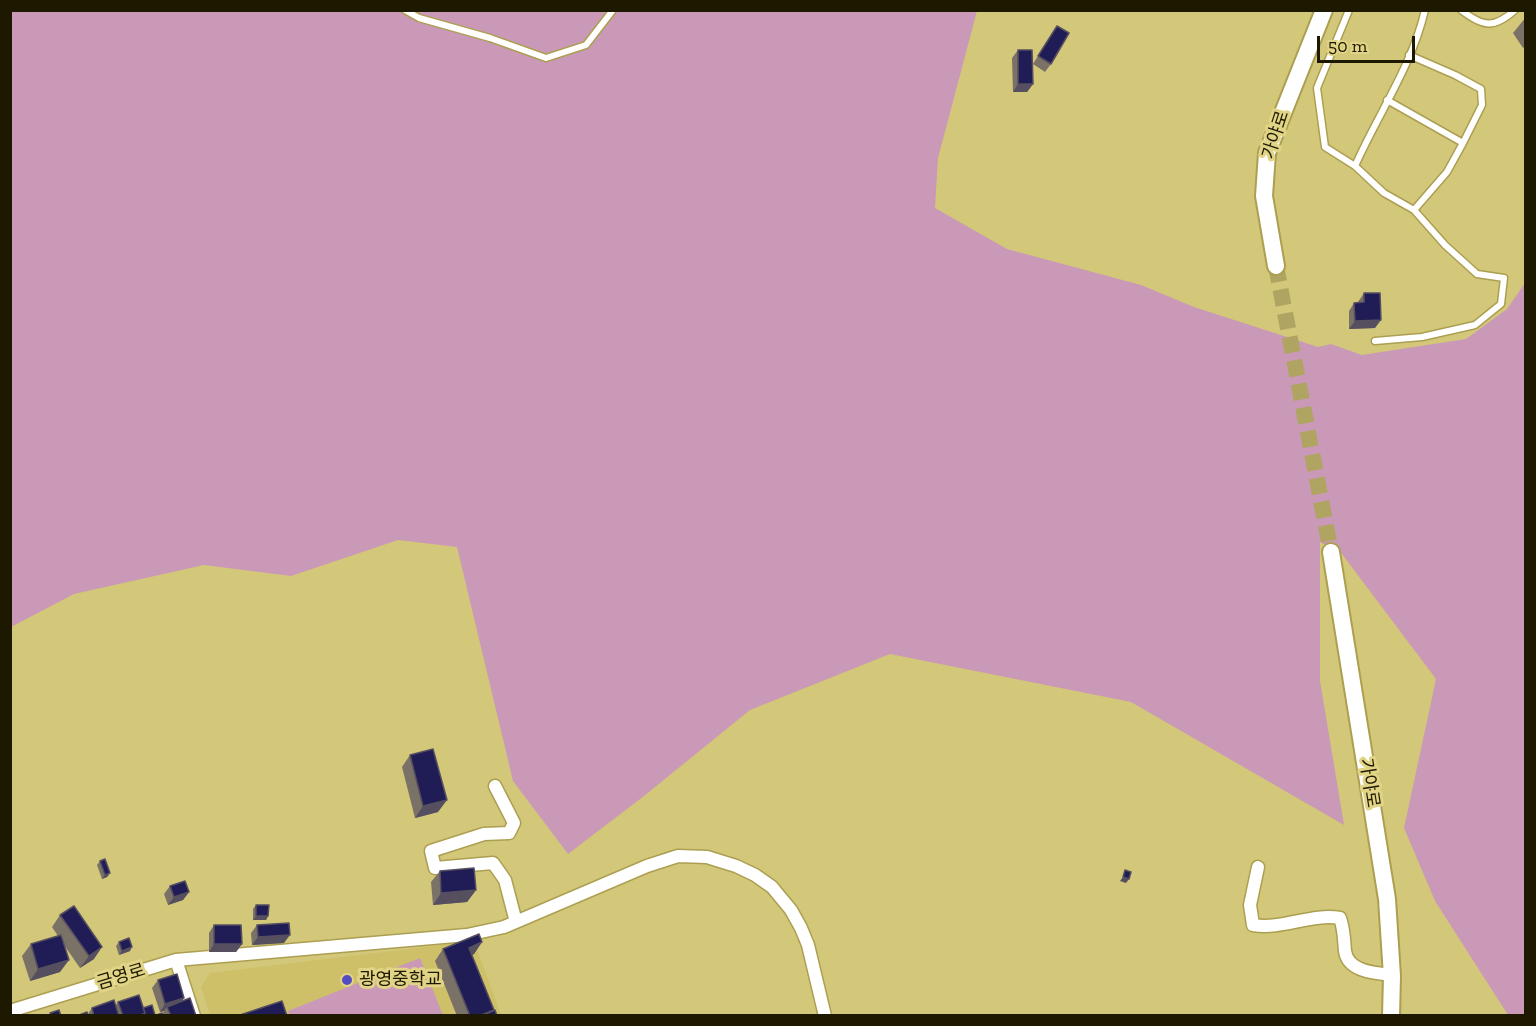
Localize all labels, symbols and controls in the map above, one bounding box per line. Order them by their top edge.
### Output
scale bar [1320,24,1418,62]
text: 50 m [1328,35,1367,57]
street label: 가야로 [1258,108,1294,162]
street label: 가야로 [1354,757,1384,809]
street label: 금영로 [94,959,148,995]
place label: 광영중학교 [359,969,442,991]
marker: 광영중학교 [340,973,354,987]

